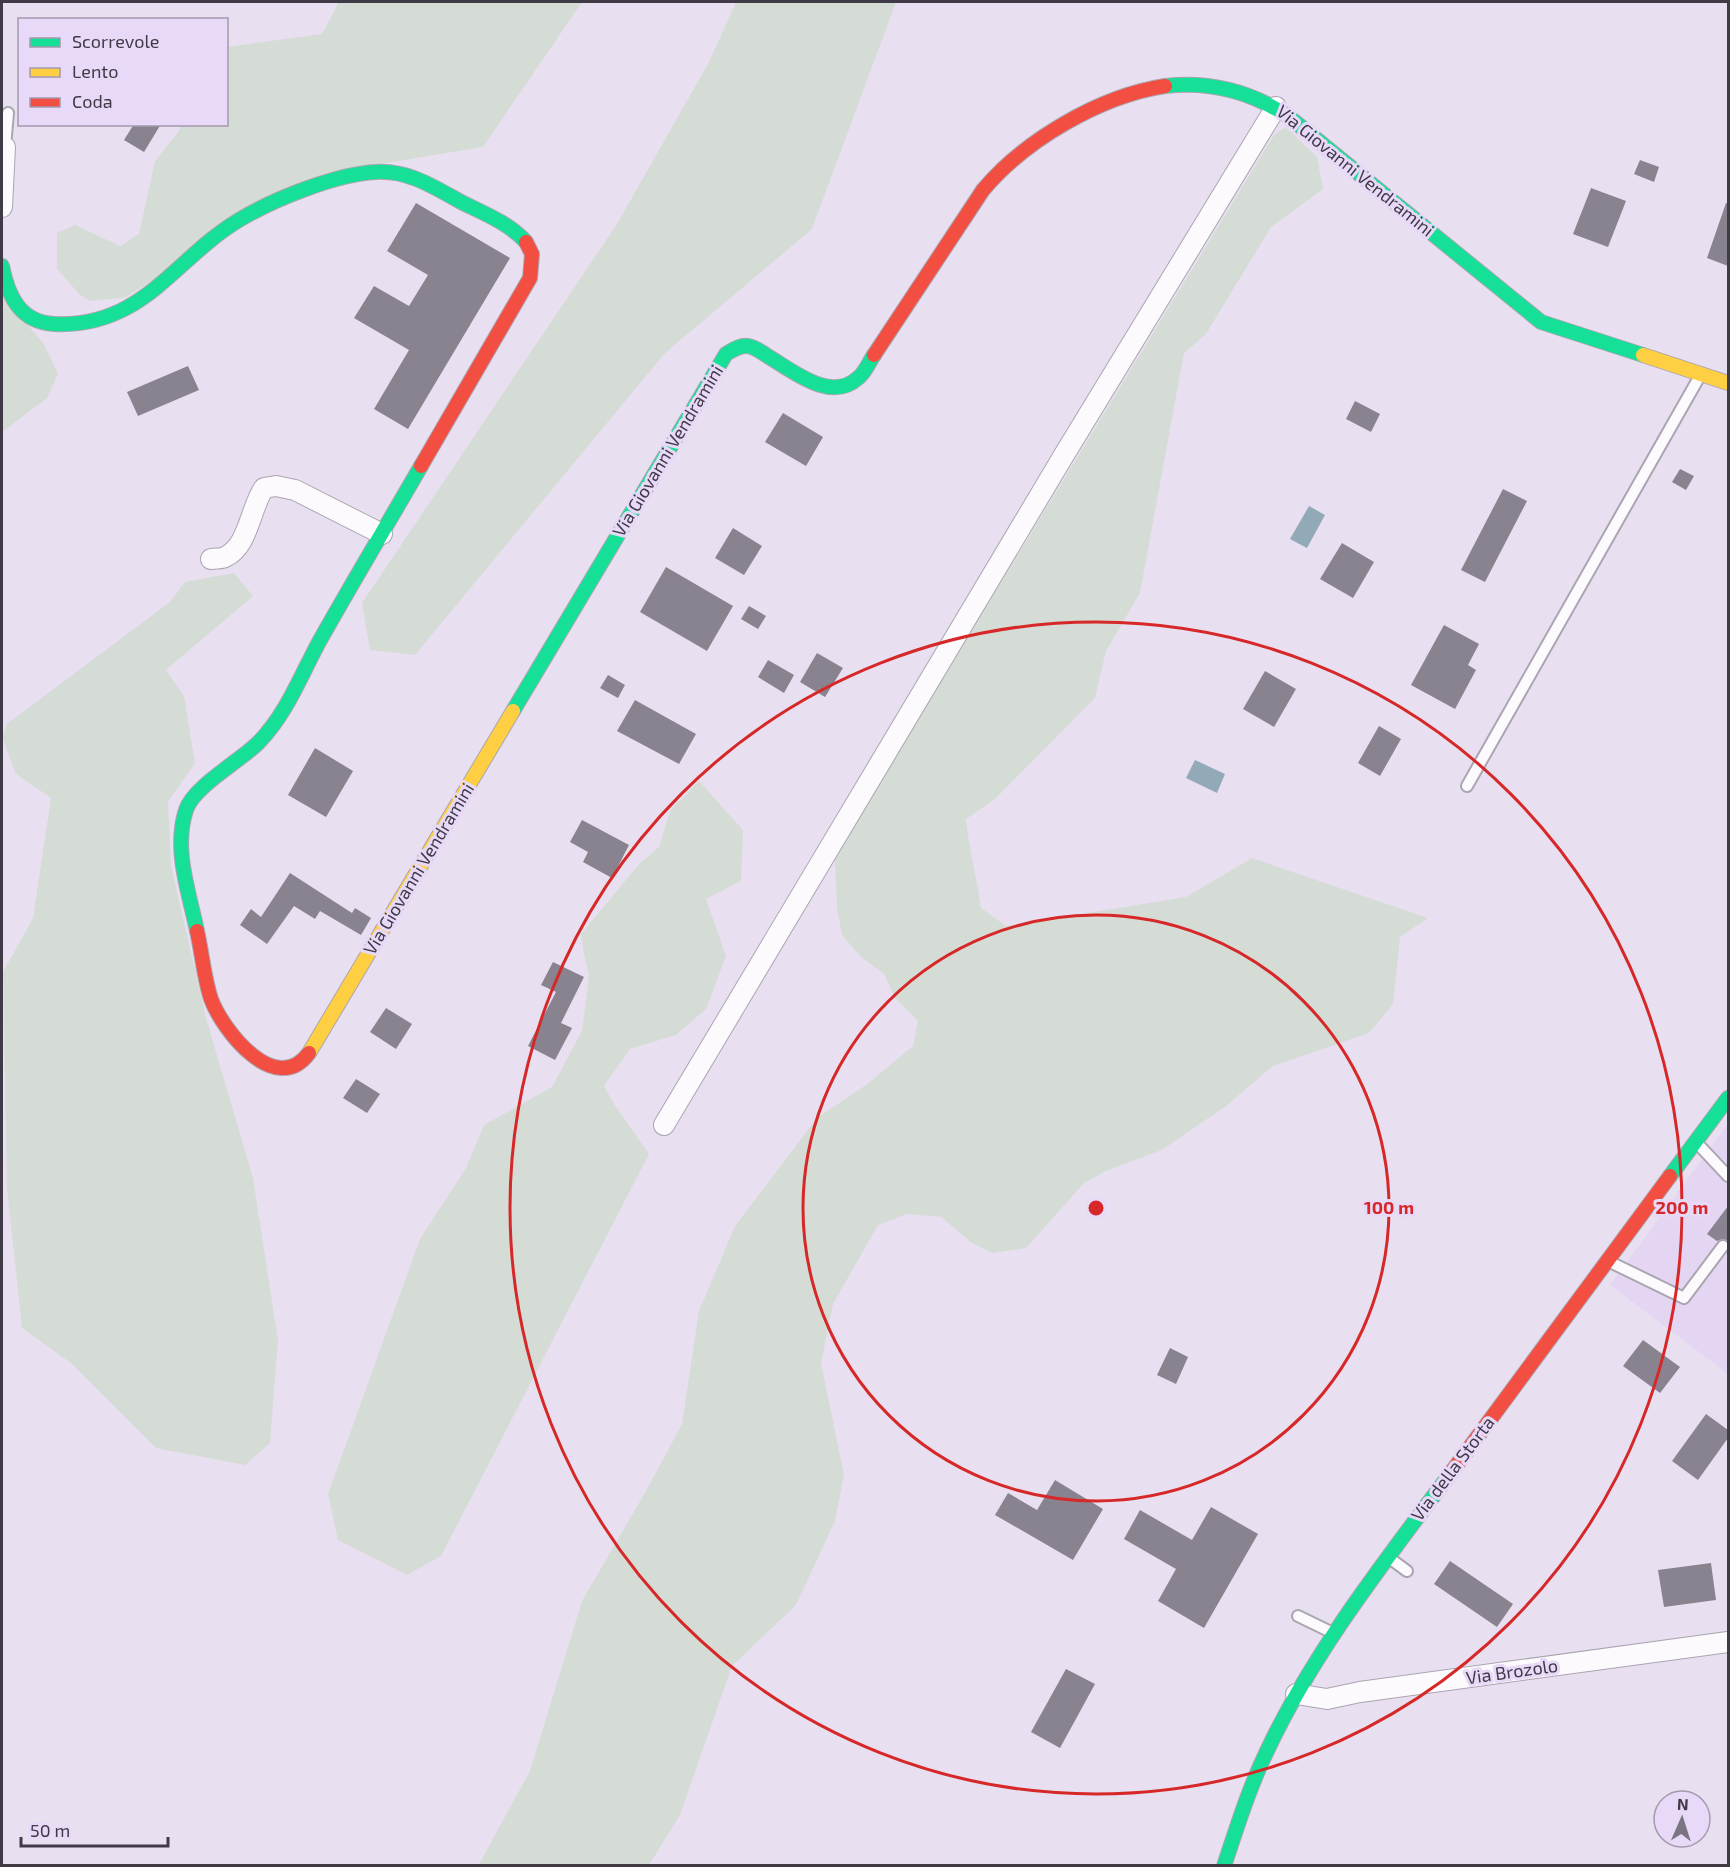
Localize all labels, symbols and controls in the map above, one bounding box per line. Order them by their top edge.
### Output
legend [18,18,228,126]
text: Scorrevole [72,30,159,52]
text: Lento [72,60,118,82]
text: Coda [72,90,113,112]
street label: Via Giovanni Vendramini [1272,100,1439,241]
street label: Via Giovanni Vendramini [607,361,727,540]
street label: Via Giovanni Vendramini [358,779,478,958]
text: 100 m [1364,1196,1414,1218]
text: 200 m [1656,1196,1708,1218]
centre of rings [1086,1198,1106,1218]
street label: Via della Storta [1406,1412,1499,1525]
street label: Via Brozolo [1464,1654,1559,1688]
north arrow [1652,1789,1712,1849]
text: N [1677,1794,1689,1813]
scale bar [21,1810,168,1848]
text: 50 m [30,1819,70,1841]

